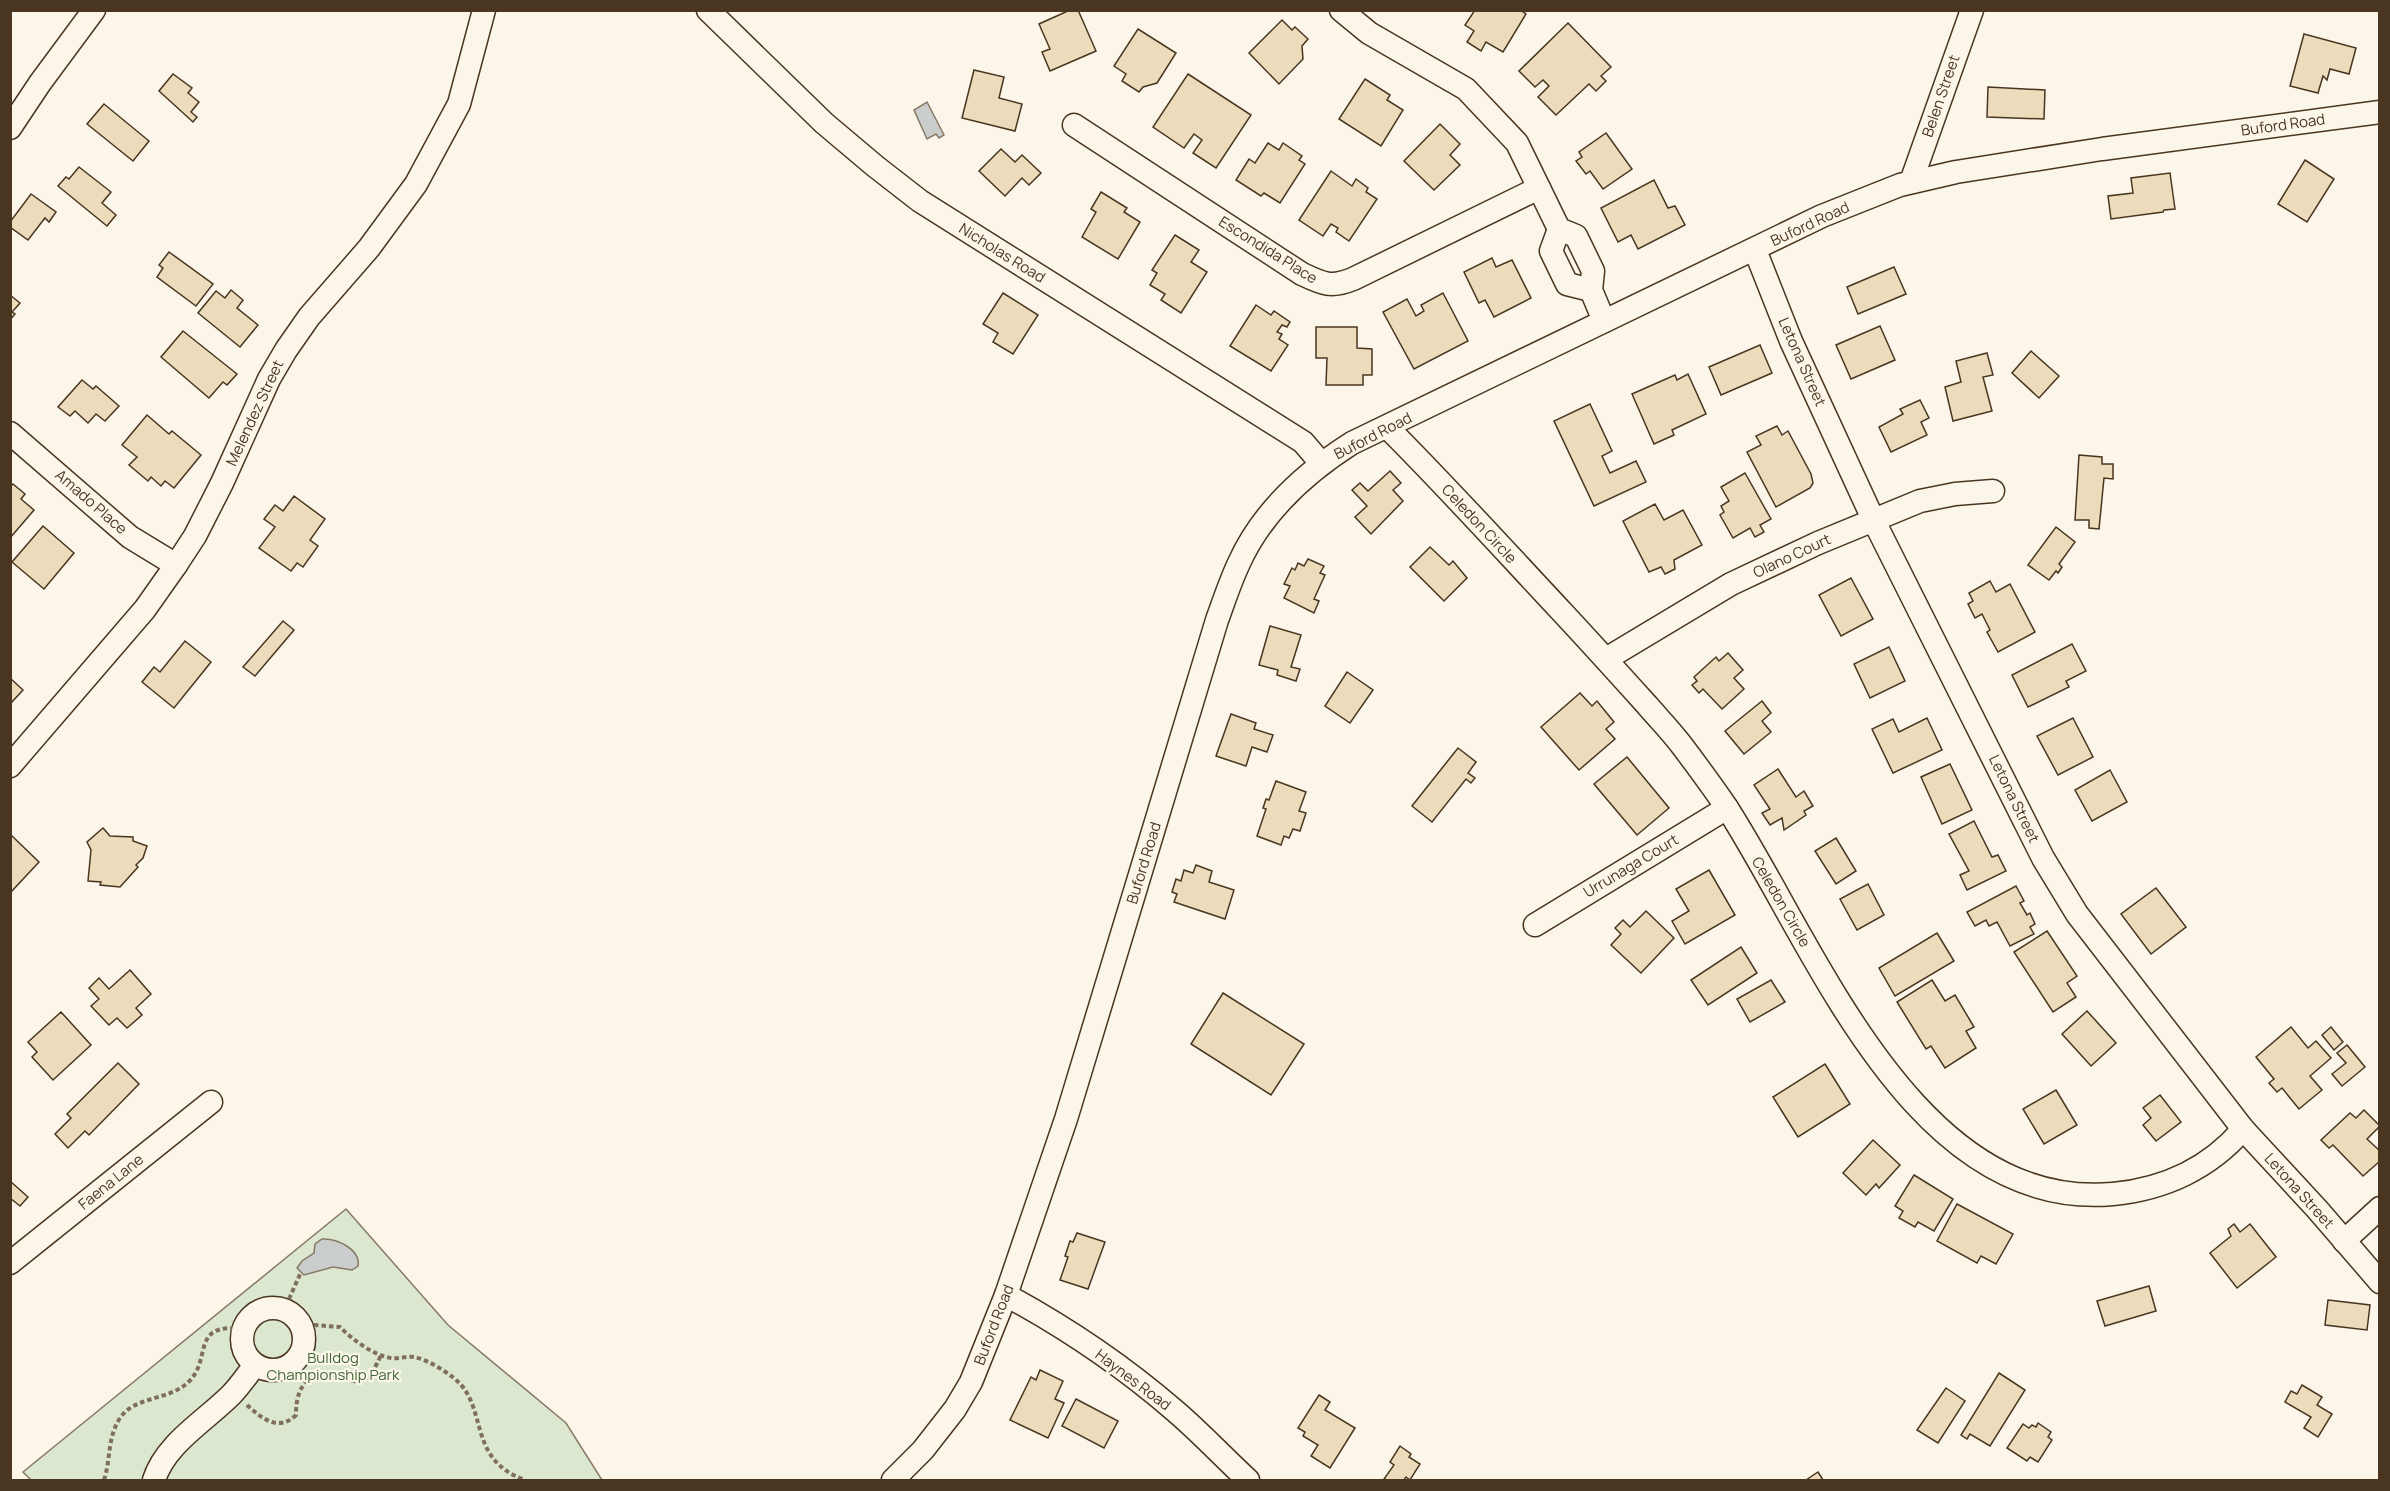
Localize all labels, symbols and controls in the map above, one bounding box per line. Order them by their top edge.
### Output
street label: Belen Street [1917,52,1964,140]
street label: Buford Road [2240,108,2326,141]
street label: Buford Road [1767,196,1853,251]
street label: Escondida Place [1215,211,1322,288]
street label: Nicholas Road [955,218,1049,287]
street label: Letona Street [1773,314,1831,410]
street label: Melendez Street [221,356,288,469]
street label: Buford Road [1330,407,1415,464]
street label: Amado Place [51,464,132,539]
street label: Celedon Circle [1437,479,1522,568]
street label: Olano Court [1750,528,1834,583]
street label: Letona Street [1984,751,2045,846]
street label: Buford Road [1121,819,1166,906]
street label: Urrunaga Court [1579,829,1682,902]
street label: Celedon Circle [1747,853,1816,951]
street label: Letona Street [2260,1148,2339,1233]
street label: Faena Lane [74,1149,148,1214]
street label: Buford Road [969,1282,1019,1368]
street label: Haynes Road [1091,1344,1176,1415]
park label: Bulldog Championship Park [267,1347,400,1385]

